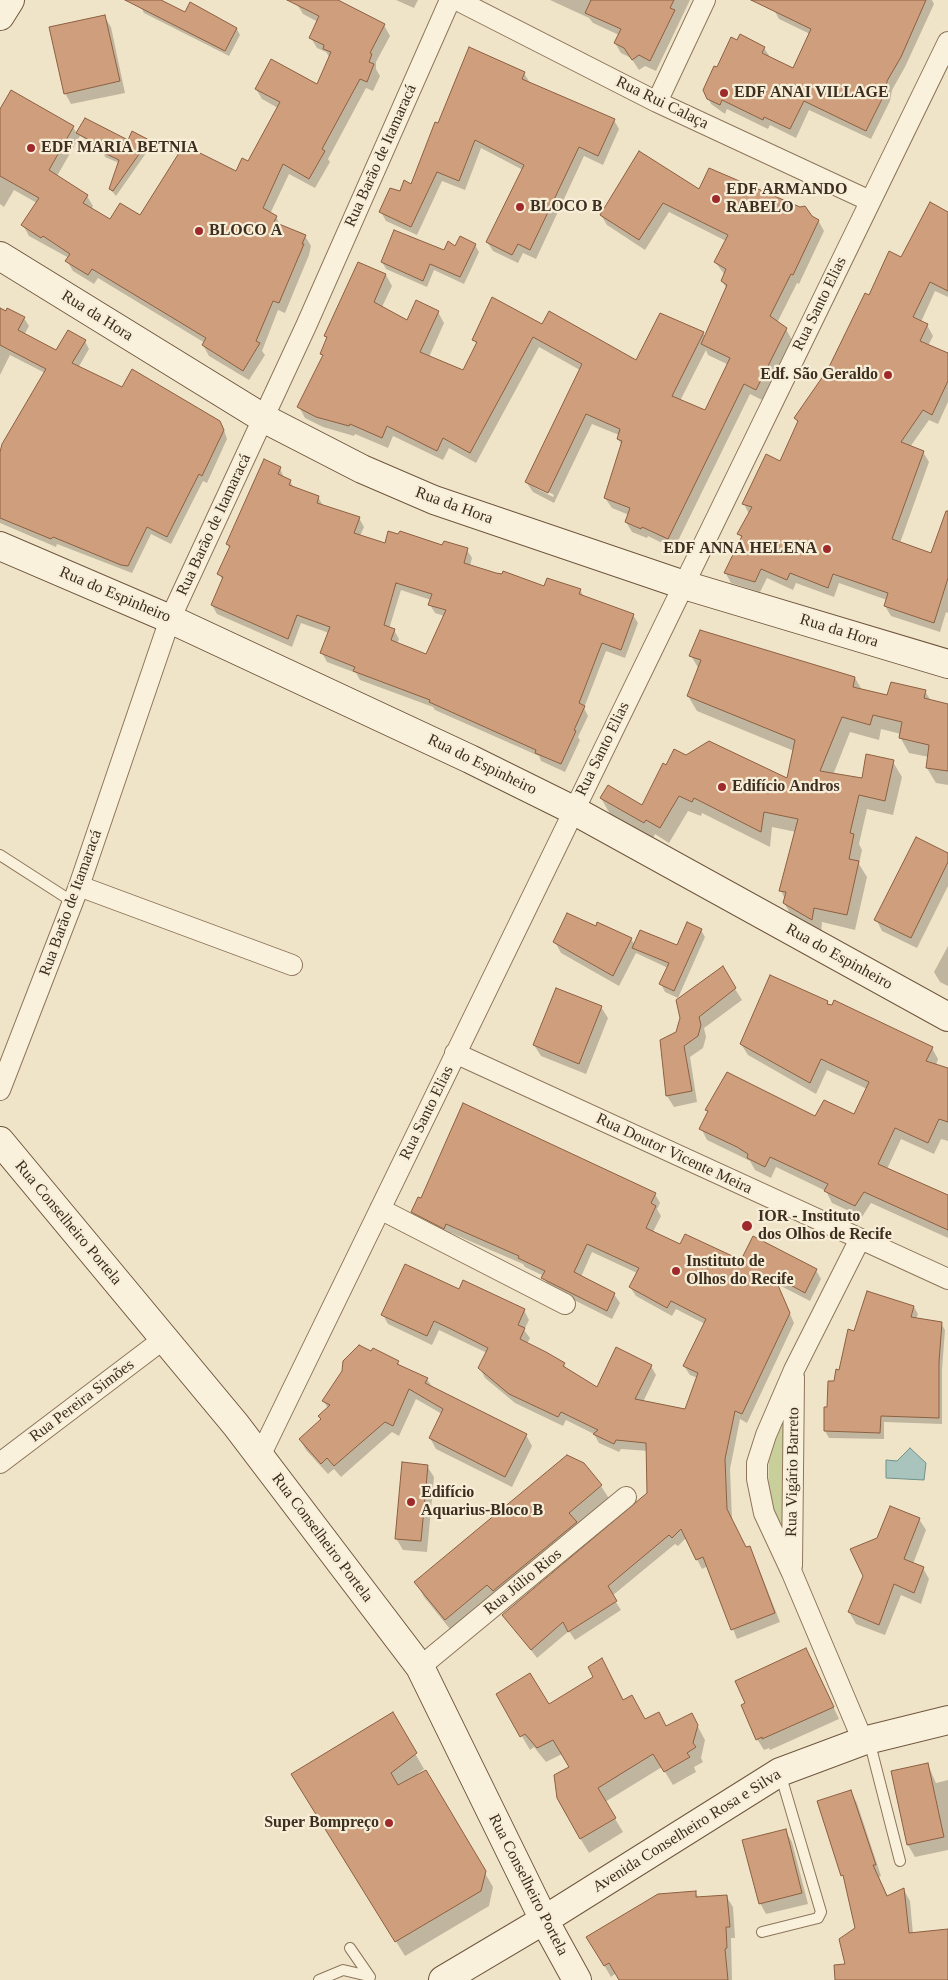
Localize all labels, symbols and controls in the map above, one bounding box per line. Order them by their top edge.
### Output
street label: Rua Rui Calaça [613,72,711,134]
street label: Rua Barão de Itamaracá [341,82,421,230]
place label: EDF ANAI VILLAGE [734,83,889,103]
marker: EDF ANAI VILLAGE [718,87,730,99]
place label: EDF MARIA BETNIA [41,138,198,158]
marker: EDF MARIA BETNIA [25,142,37,154]
place label: EDF ARMANDO RABELO [726,180,847,218]
marker: EDF ARMANDO RABELO [710,193,722,205]
place label: BLOCO B [530,197,602,217]
marker: BLOCO B [514,201,526,213]
place label: BLOCO A [209,221,282,241]
marker: BLOCO A [193,225,205,237]
street label: Rua Santo Elias [789,254,851,354]
street label: Rua da Hora [58,286,136,346]
place label: Edf. São Geraldo [760,365,878,385]
marker: Edf. São Geraldo [882,369,894,381]
street label: Rua Barão de Itamaracá [173,451,255,599]
street label: Rua da Hora [413,483,495,529]
place label: EDF ANNA HELENA [663,539,817,559]
marker: EDF ANNA HELENA [821,543,833,555]
street label: Rua do Espinheiro [56,563,174,627]
street label: Rua da Hora [798,610,880,652]
street label: Rua Santo Elias [572,699,634,799]
street label: Rua do Espinheiro [424,730,540,800]
place label: Edifício Andros [732,777,840,797]
marker: Edifício Andros [716,781,728,793]
street label: Rua Barão de Itamaracá [36,827,106,979]
street label: Rua do Espinheiro [782,920,896,994]
street label: Rua Santo Elias [396,1063,458,1163]
street label: Rua Doutor Vicente Meira [593,1109,755,1199]
street label: Rua Conselheiro Portela [10,1157,126,1289]
place label: IOR - Instituto dos Olhos de Recife [758,1207,892,1245]
marker: IOR - Instituto dos Olhos de Recife [740,1219,754,1233]
place label: Instituto de Olhos do Recife [686,1252,794,1290]
marker: Instituto de Olhos do Recife [670,1265,682,1277]
street label: Rua Pereira Simões [26,1355,138,1447]
street label: Rua Vigário Barreto [782,1407,804,1537]
street label: Rua Conselheiro Portela [267,1470,377,1606]
place label: Edifício Aquarius-Bloco B [421,1483,543,1521]
marker: Edifício Aquarius-Bloco B [405,1496,417,1508]
street label: Rua Júlio Rios [480,1545,566,1619]
street label: Avenida Conselheiro Rosa e Silva [589,1765,785,1897]
street label: Rua Conselheiro Portela [484,1811,572,1959]
place label: Super Bompreço [264,1813,379,1833]
marker: Super Bompreço [383,1817,395,1829]

